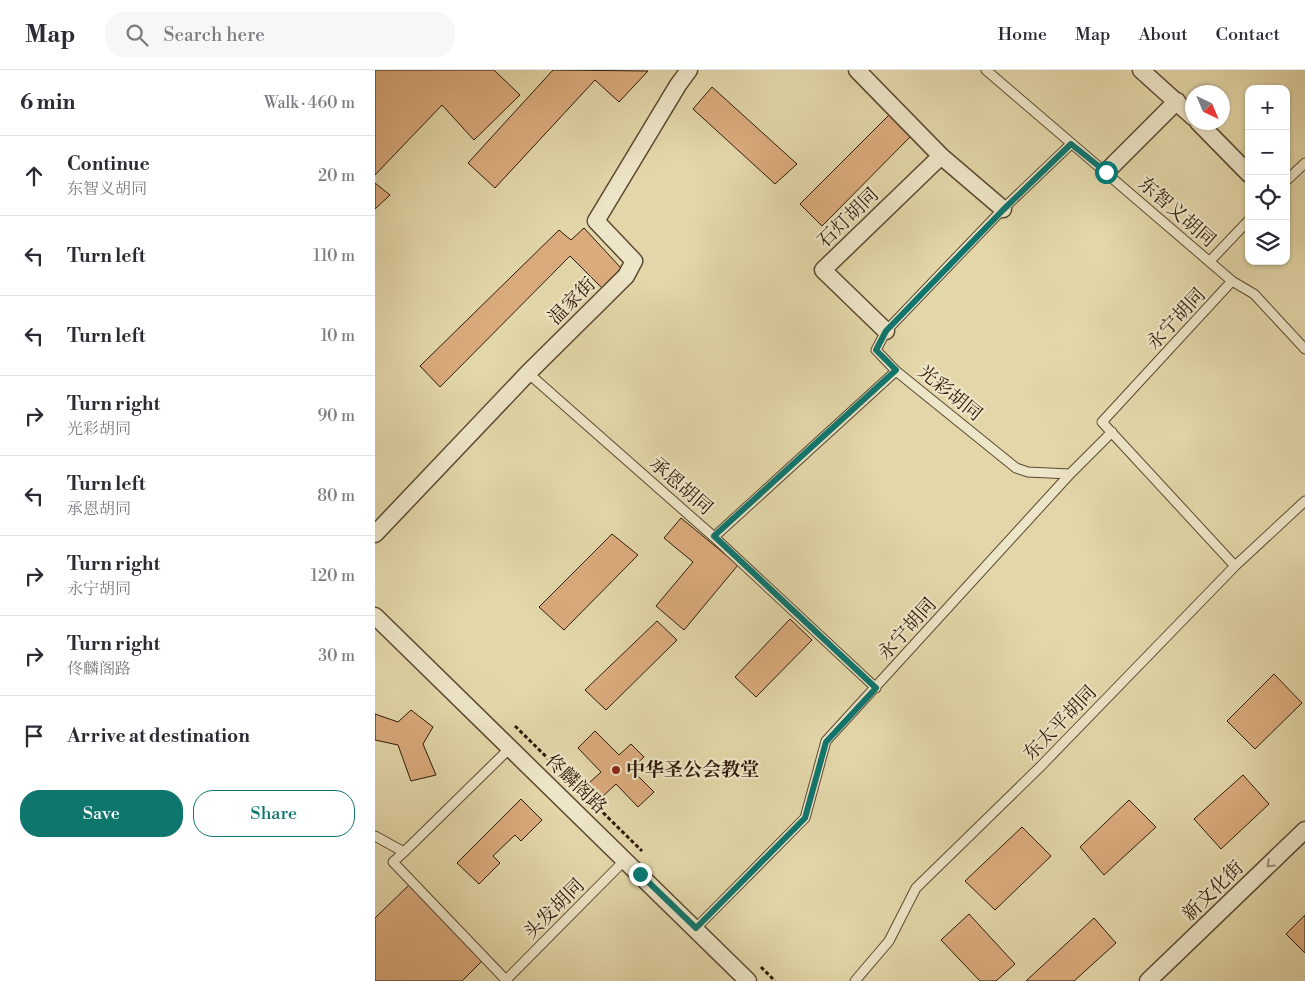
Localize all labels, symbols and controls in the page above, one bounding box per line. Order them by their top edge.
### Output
search box [105,12,455,57]
text: Map [25,20,75,50]
icon: search [123,21,151,49]
text: Search here [163,23,265,47]
text: Home [998,23,1047,46]
text: Map [1075,23,1111,46]
text: About [1139,23,1188,46]
text: Contact [1216,23,1280,46]
north arrow [1185,85,1230,130]
map controls [1245,85,1290,265]
button: + [1245,85,1290,130]
text: 6 min [20,90,75,116]
text: Walk · 460 m [264,93,355,113]
button: − [1245,130,1290,175]
text: Continue [67,152,150,176]
route start [1095,161,1118,184]
icon: ahead [20,162,48,190]
text: 20 m [318,166,355,186]
street label: 东智义胡同 [1133,172,1221,252]
button: locate [1245,175,1290,220]
text: 东智义胡同 [67,179,147,199]
street label: 石灯胡同 [812,183,884,253]
button: layers [1245,220,1290,265]
icon: left [20,242,48,270]
text: Turn left [67,244,146,268]
text: 110 m [313,246,355,266]
street label: 温家街 [543,272,601,330]
street label: 永宁胡同 [1141,283,1211,355]
icon: left [20,322,48,350]
text: Turn left [67,324,146,348]
text: 10 m [321,326,355,346]
street label: 光彩胡同 [913,360,987,426]
text: Turn right [67,392,160,416]
icon: right [20,402,48,430]
text: 90 m [317,406,355,426]
text: 光彩胡同 [67,419,131,439]
street label: 承恩胡同 [644,452,718,520]
text: Turn left [67,472,146,496]
icon: left [20,482,48,510]
text: 80 m [317,486,355,506]
text: 承恩胡同 [67,499,131,519]
text: Turn right [67,552,160,576]
icon: right [20,562,48,590]
text: 120 m [311,566,355,586]
text: 永宁胡同 [67,579,131,599]
street label: 永宁胡同 [873,593,941,665]
text: Turn right [67,632,160,656]
icon: right [20,642,48,670]
text: 30 m [318,646,355,666]
text: 佟麟阁路 [67,659,131,679]
street label: 东太平胡同 [1018,680,1102,766]
icon: arrive [20,722,48,750]
text: Arrive at destination [67,724,250,748]
street label: 佟麟阁路 [540,749,612,819]
place label: 中华圣公会教堂 [626,758,759,782]
marker: 中华圣公会教堂 [610,764,622,776]
button: Save [20,790,183,837]
button: Share [193,790,355,837]
street label: 新文化街 [1177,856,1249,926]
one-way arrow [1266,858,1275,867]
route end [629,863,652,886]
street label: 头发胡同 [519,874,589,944]

